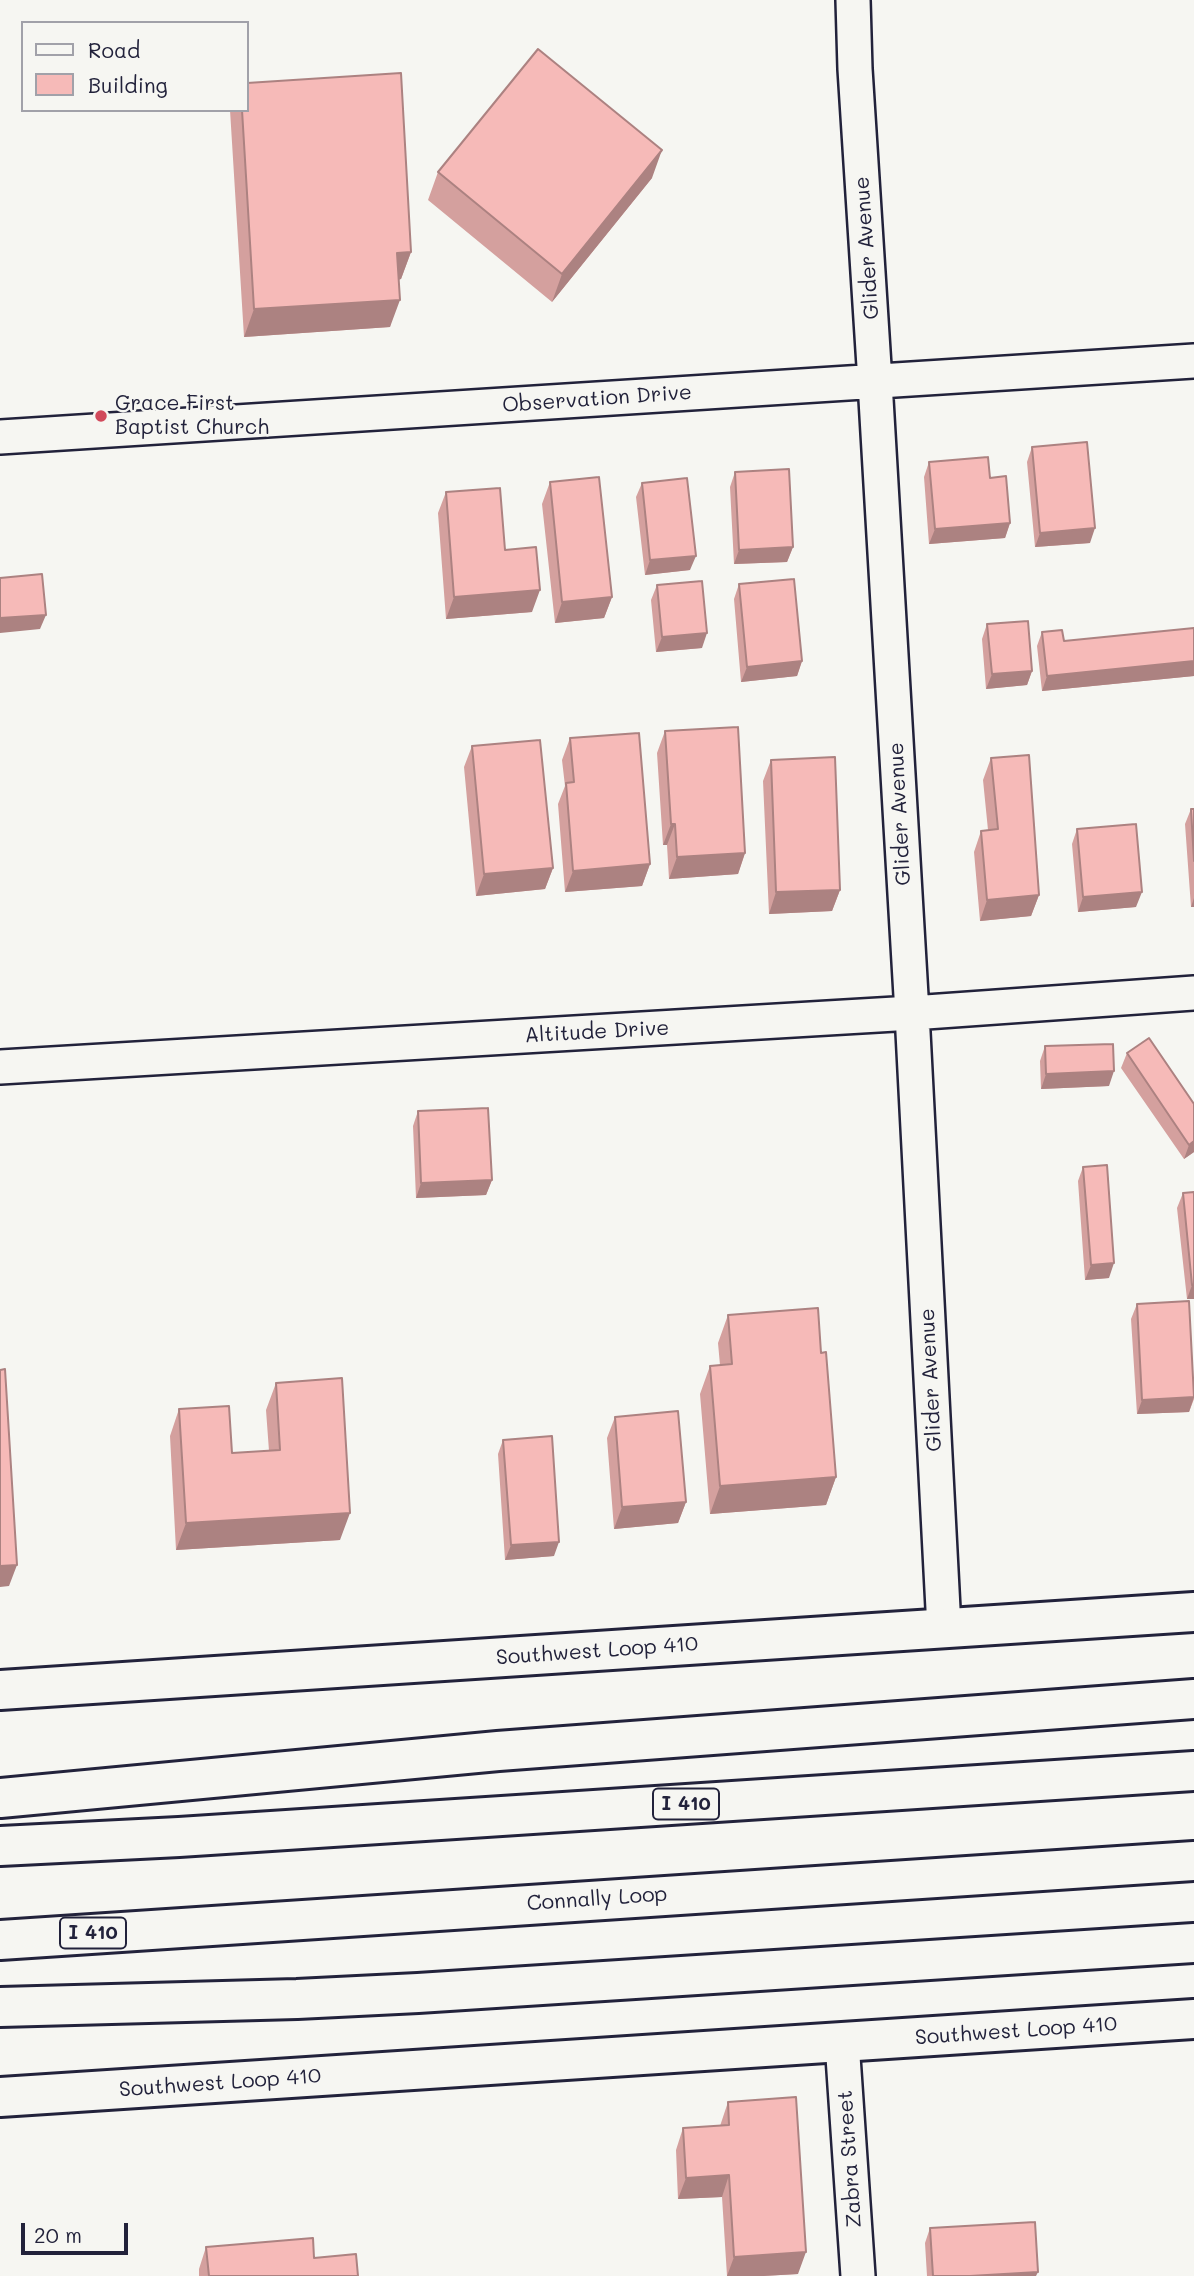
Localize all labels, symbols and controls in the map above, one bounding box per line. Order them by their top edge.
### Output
legend [21,21,248,112]
text: Road [88,36,140,63]
text: Building [88,71,168,98]
street label: Glider Avenue [849,176,885,320]
street label: Observation Drive [501,380,693,418]
place label: Grace First Baptist Church [115,391,269,441]
marker: Grace First Baptist Church [93,408,109,424]
street label: Glider Avenue [884,742,916,886]
street label: Altitude Drive [524,1016,670,1048]
street label: Glider Avenue [915,1308,947,1452]
street label: Southwest Loop 410 [495,1631,699,1671]
road number: I 410 [653,1788,719,1820]
street label: Connally Loop [526,1882,668,1916]
road number: I 410 [60,1918,126,1949]
street label: Southwest Loop 410 [914,2011,1118,2051]
street label: Southwest Loop 410 [118,2063,322,2103]
street label: Zabra Street [833,2089,867,2229]
scale bar [24,2210,131,2254]
text: 20 m [34,2221,82,2248]

